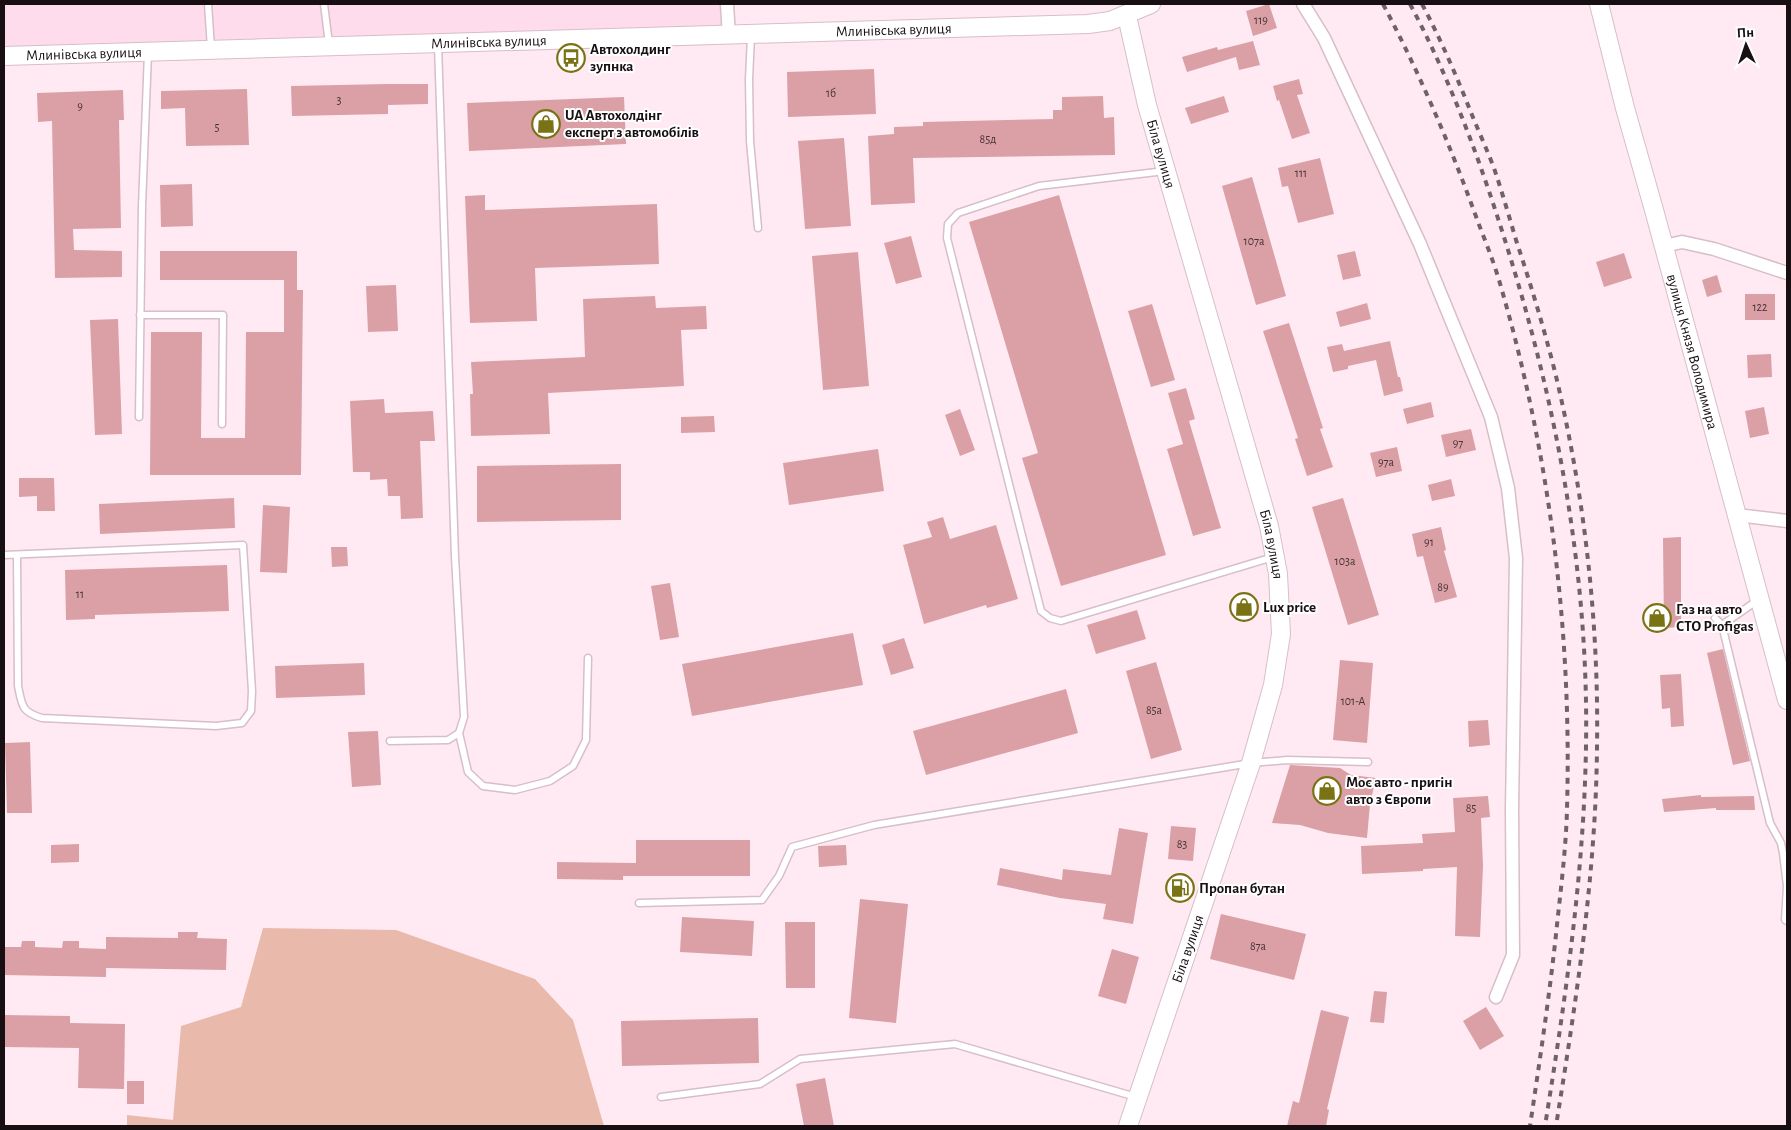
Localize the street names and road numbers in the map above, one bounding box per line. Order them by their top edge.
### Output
street label: Млинівська вулиця [835,21,952,39]
street label: Млинівська вулиця [431,32,547,51]
street label: Млинівська вулиця [26,44,142,63]
street label: Біла вулиця [1144,118,1178,190]
street label: вулиця Князя Володимира [1664,272,1721,431]
street label: Біла вулиця [1257,507,1286,580]
street label: Біла вулиця [1169,913,1207,985]

